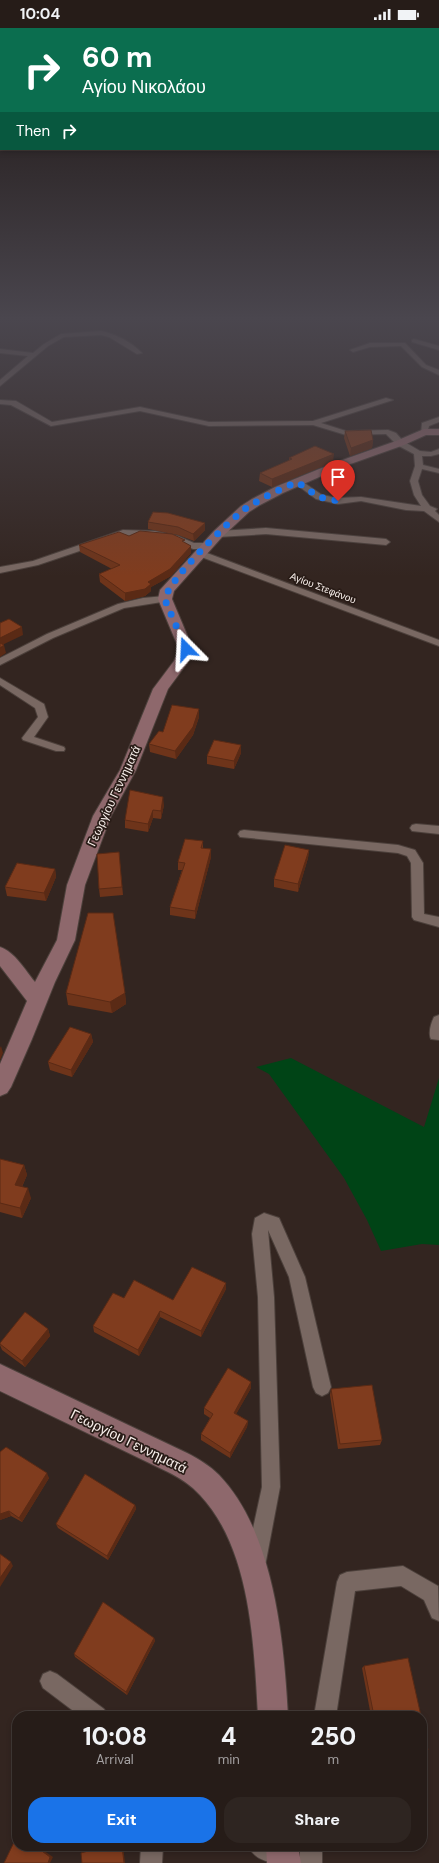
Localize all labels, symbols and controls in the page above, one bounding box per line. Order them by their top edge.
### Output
text: 10:04 [20,4,60,24]
text: 60 m [82,39,152,76]
icon: right [16,44,68,96]
text: Αγίου Νικολάου [82,75,206,99]
icon: right [58,120,80,142]
text: Then [16,121,50,141]
pin [321,460,355,501]
icon: arrive [327,466,349,488]
street label: Αγίου Στεφάνου [288,569,358,607]
position arrow [165,628,207,670]
street label: Γεωργίου Γεννηματά [84,743,144,849]
street label: Γεωργίου Γεννηματά [68,1405,190,1477]
text: 10:08 [83,1721,147,1752]
text: 4 [221,1721,237,1752]
text: 250 [311,1721,356,1752]
text: Arrival [96,1751,134,1768]
text: min [218,1751,240,1768]
text: m [328,1751,339,1768]
button: Exit [28,1797,216,1843]
button: Share [224,1797,411,1843]

